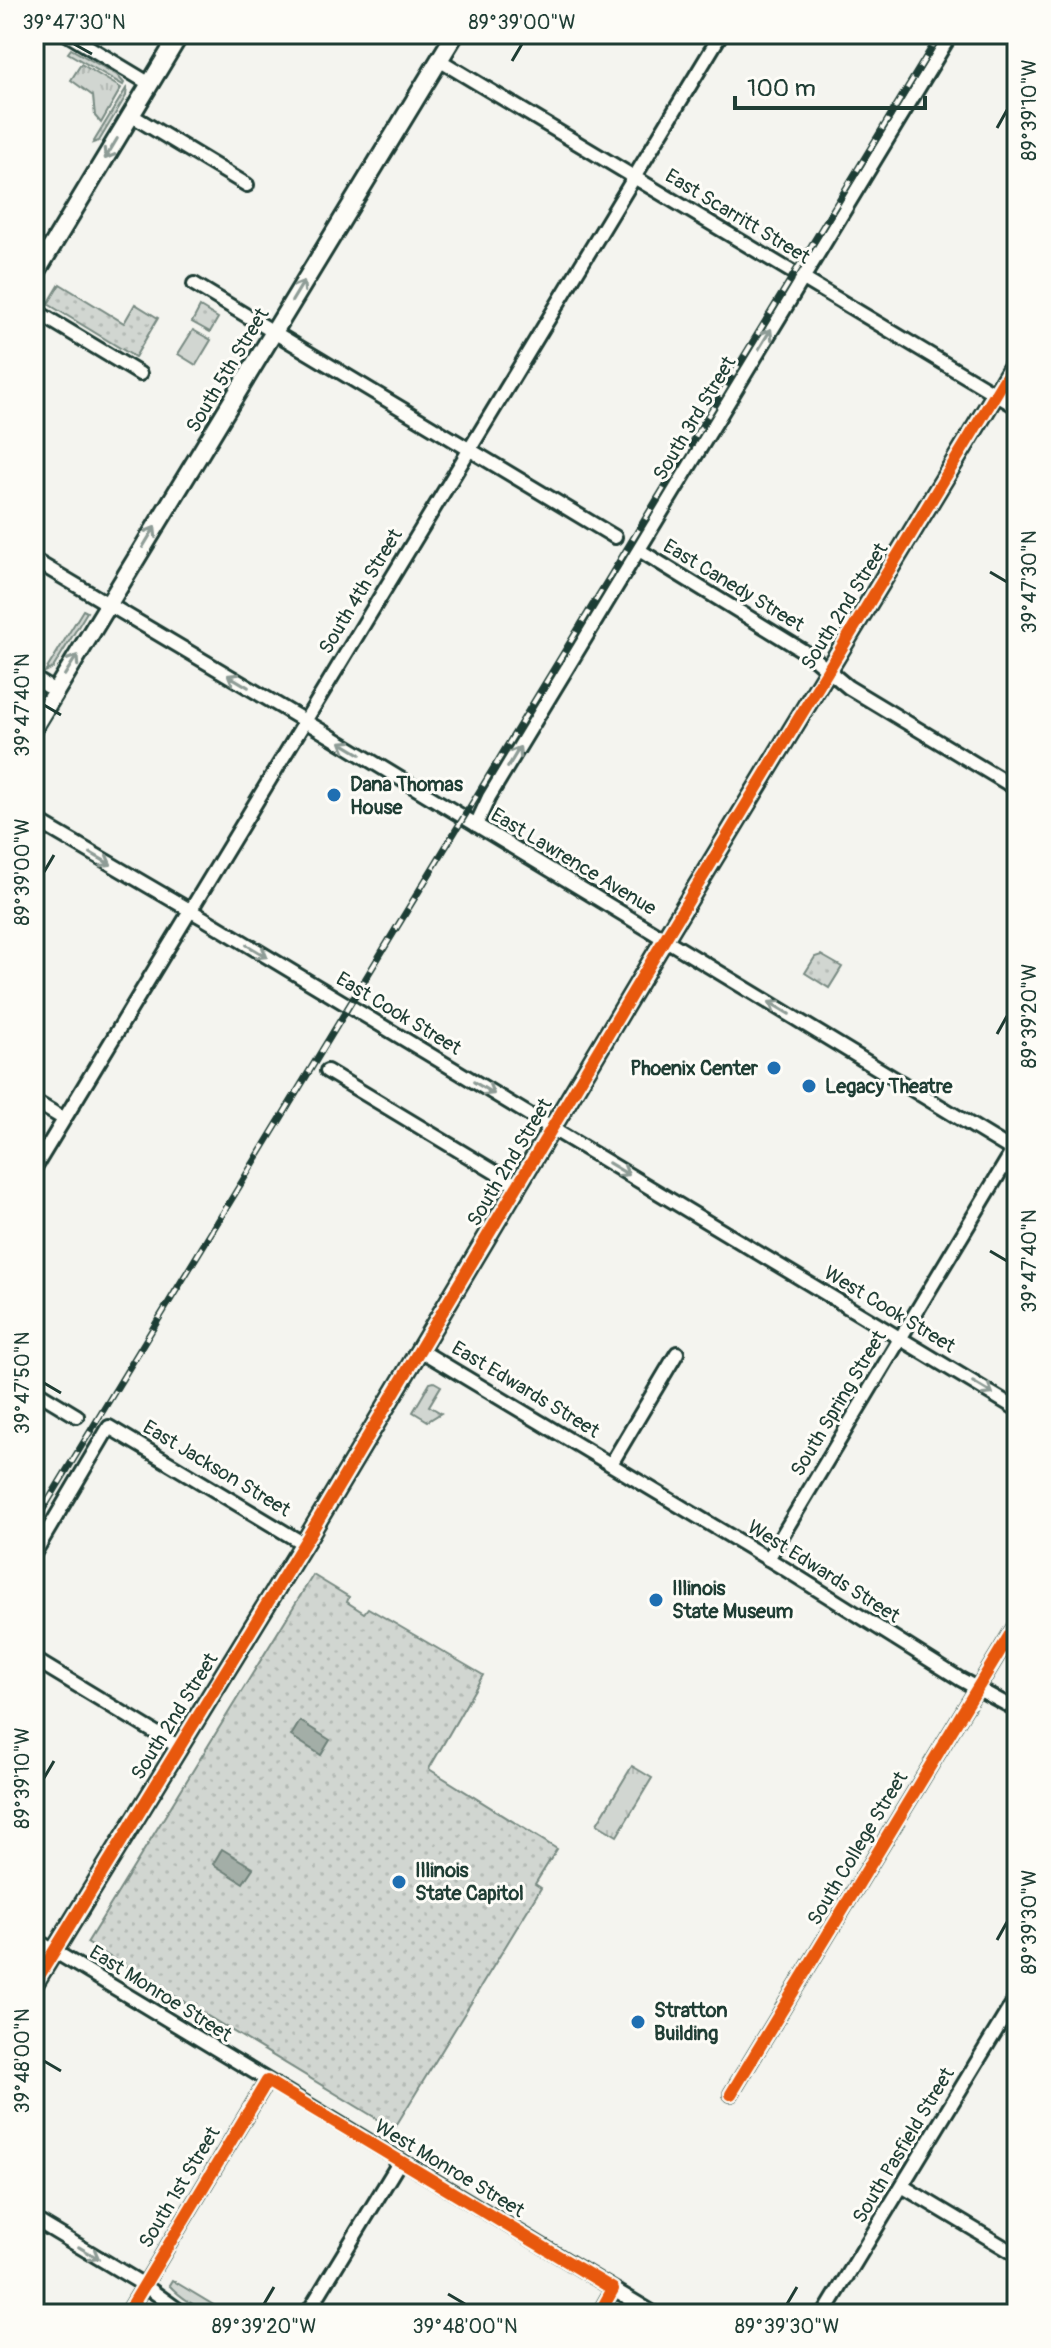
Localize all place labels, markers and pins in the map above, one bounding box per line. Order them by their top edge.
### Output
place label: Dana Thomas House [350,772,463,820]
marker: Dana Thomas House [325,786,343,804]
place label: Phoenix Center [630,1056,759,1081]
marker: Phoenix Center [765,1059,783,1077]
place label: Legacy Theatre [825,1074,953,1099]
marker: Legacy Theatre [800,1077,818,1095]
place label: Illinois State Museum [672,1576,793,1624]
marker: Illinois State Museum [647,1591,665,1609]
place label: Illinois State Capitol [415,1858,524,1906]
marker: Illinois State Capitol [390,1873,408,1891]
place label: Stratton Building [654,1998,728,2046]
marker: Stratton Building [629,2013,647,2031]

